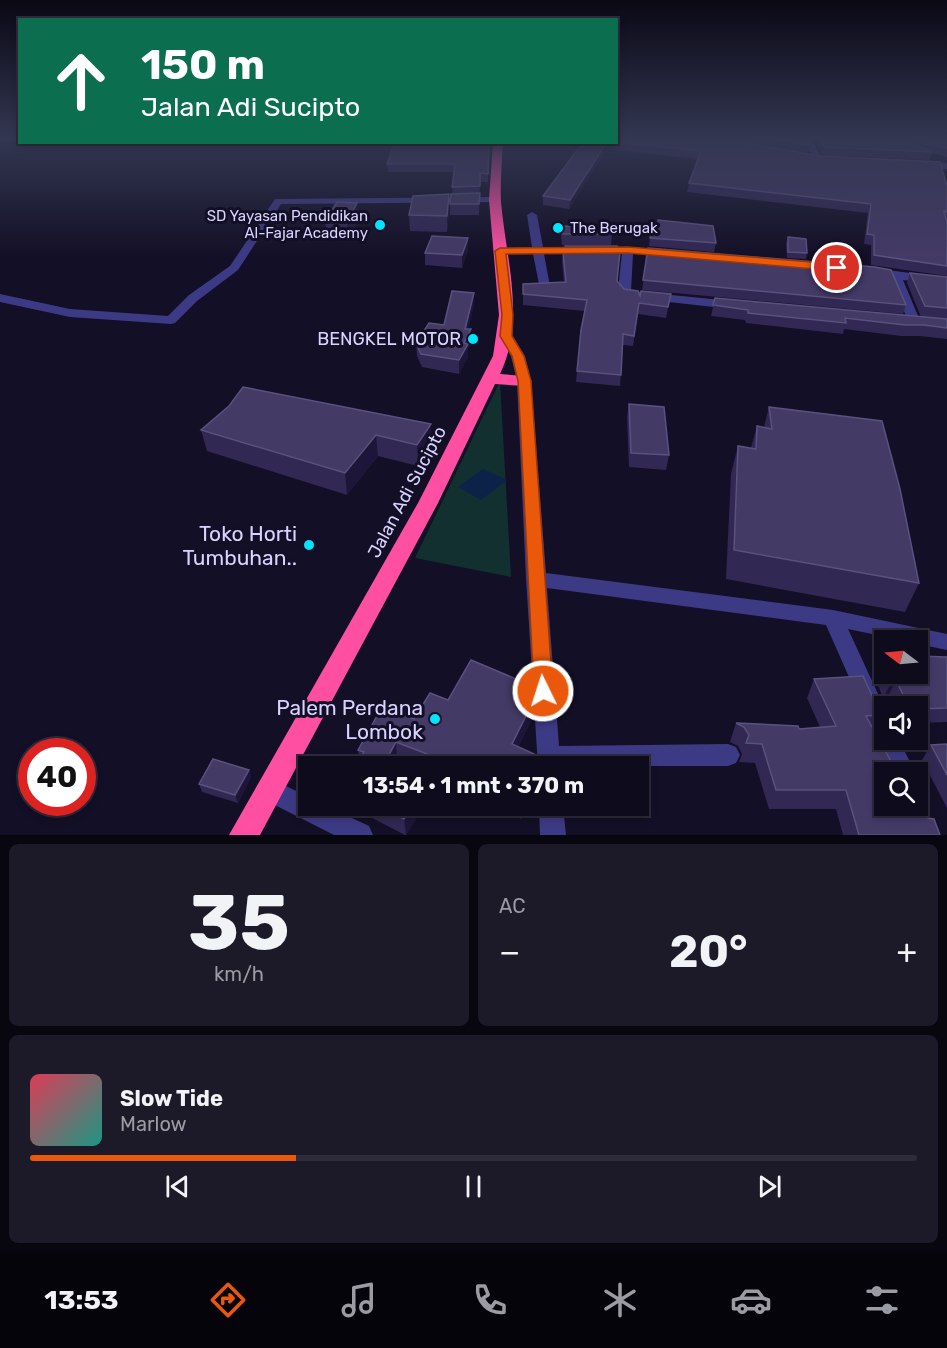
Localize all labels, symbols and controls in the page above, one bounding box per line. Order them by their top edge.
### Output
text: 150 m [141,40,265,90]
icon: ahead [42,42,120,120]
text: Jalan Adi Sucipto [141,91,360,123]
place label: SD Yayasan Pendidikan Al-Fajar Academy [207,207,368,242]
marker: SD Yayasan Pendidikan Al-Fajar Academy [373,218,387,232]
place label: The Berugak [570,219,658,237]
marker: The Berugak [551,221,565,235]
pin [811,242,862,293]
icon: arrive [820,251,853,284]
place label: BENGKEL MOTOR [317,328,461,350]
marker: BENGKEL MOTOR [466,332,480,346]
street label: Jalan Adi Sucipto [363,422,451,562]
place label: Toko Horti Tumbuhan.. [182,521,297,570]
marker: Toko Horti Tumbuhan.. [302,538,316,552]
north arrow [874,630,928,684]
map controls [874,630,928,816]
position arrow [511,659,575,723]
place label: Palem Perdana Lombok [276,695,423,744]
button: sound [874,696,928,750]
marker: Palem Perdana Lombok [428,712,442,726]
speed limit sign: 40 [18,738,96,816]
button: search [874,762,928,816]
text: 13:54 · 1 mnt · 370 m [363,772,584,799]
text: 35 [188,876,290,969]
text: AC [499,894,525,918]
text: 20° [669,925,748,978]
text: − [499,932,520,971]
text: + [896,932,917,971]
text: km/h [214,962,264,986]
text: Slow Tide [120,1085,223,1112]
text: Marlow [120,1112,187,1136]
icon: previous [161,1170,194,1203]
icon: pause [457,1170,490,1203]
icon: next [753,1170,786,1203]
icon: directions [207,1279,249,1321]
icon: music [338,1279,380,1321]
icon: phone [469,1279,511,1321]
icon: climate [599,1279,641,1321]
icon: car [730,1279,772,1321]
icon: filters [861,1279,903,1321]
text: 13:53 [44,1284,119,1316]

